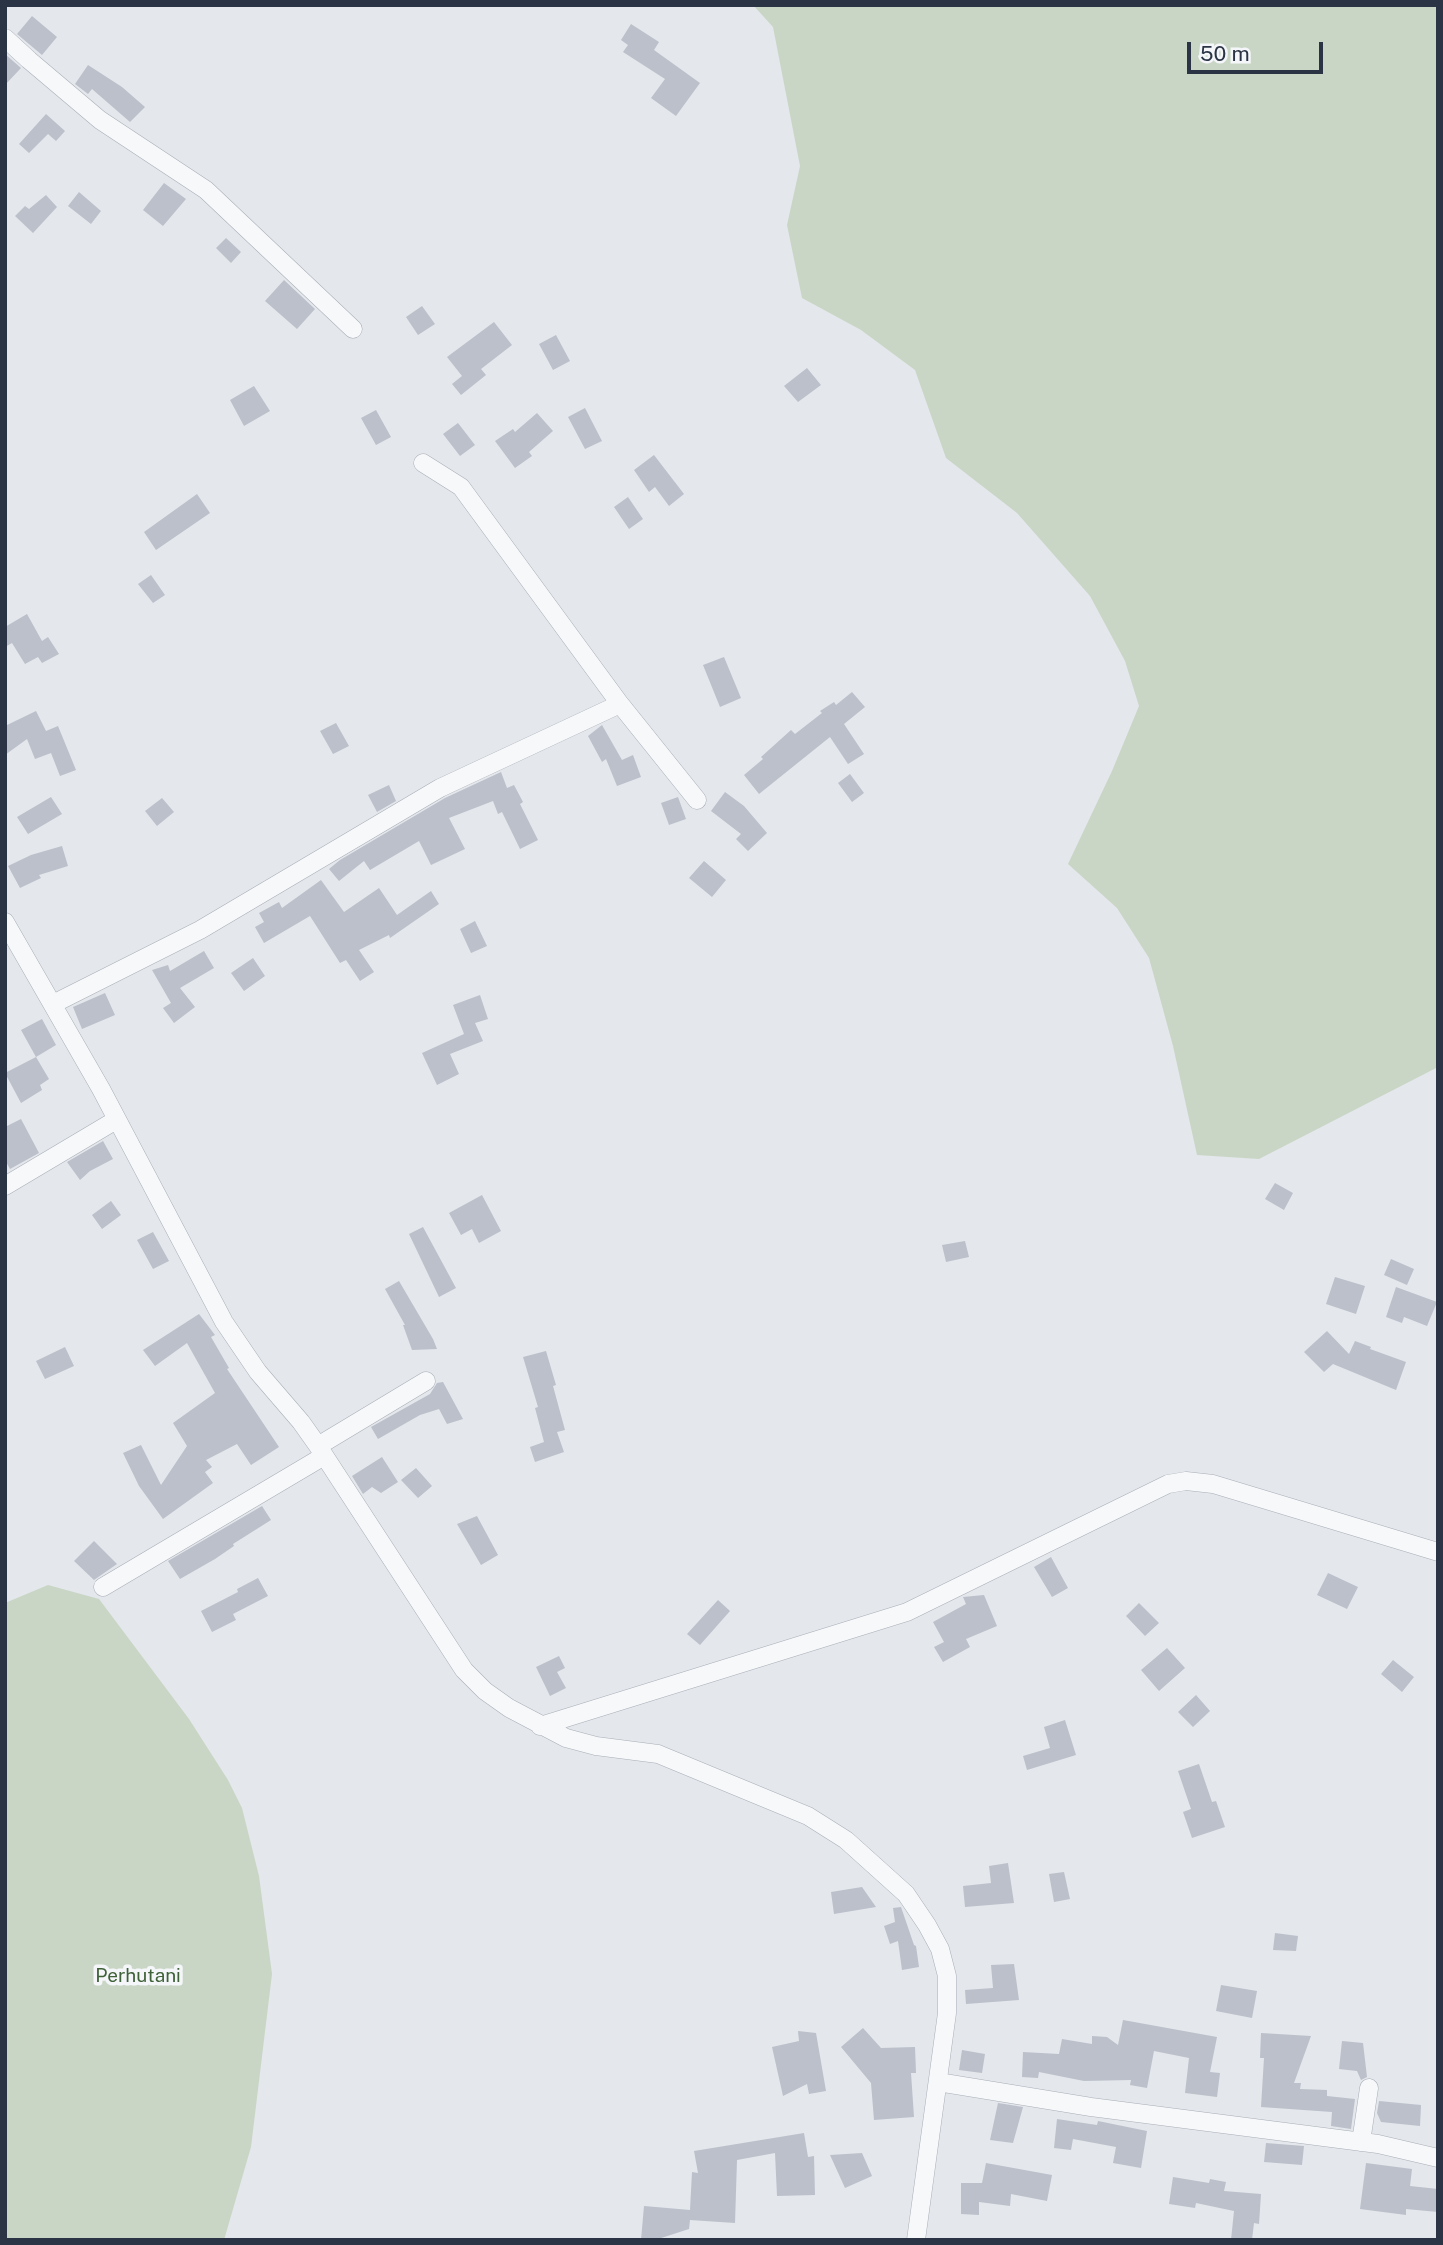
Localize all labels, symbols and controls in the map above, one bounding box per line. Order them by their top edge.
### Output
scale bar [1191,28,1328,72]
text: 50 m [1200,41,1250,66]
park label: Perhutani [95,1965,181,1987]

